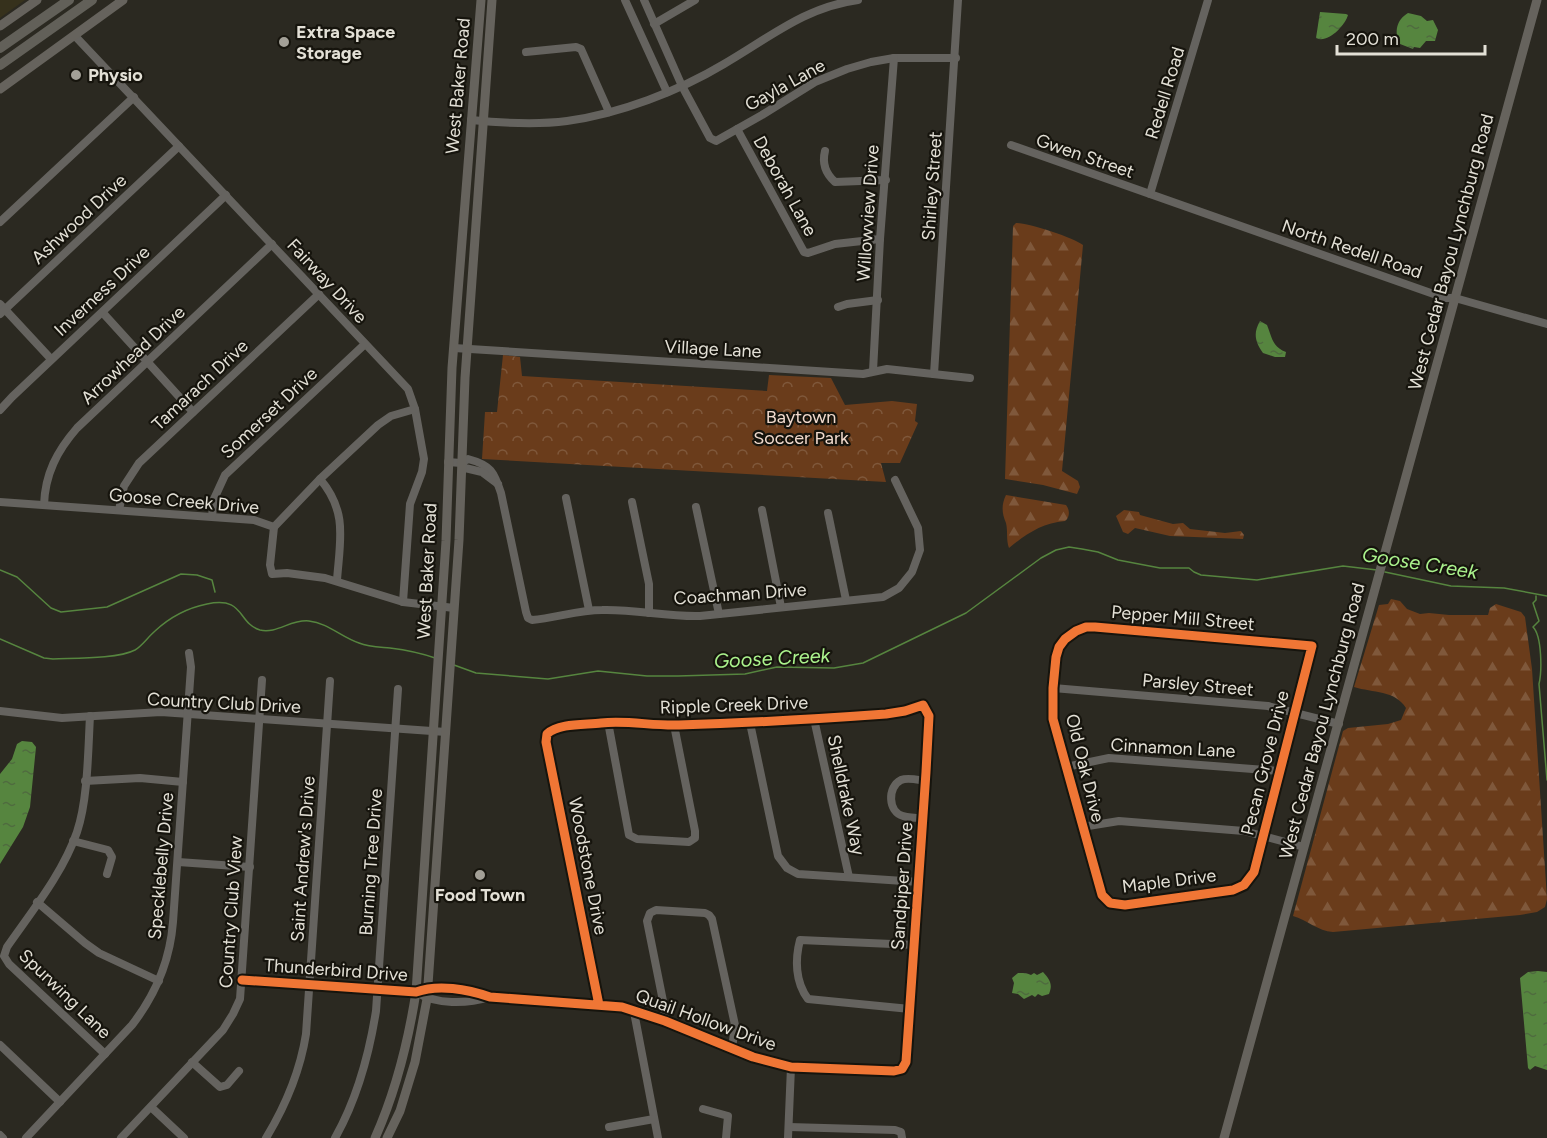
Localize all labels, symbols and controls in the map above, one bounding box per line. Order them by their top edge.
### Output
street label: West Baker Road [441,17,475,155]
scale bar [1337,18,1486,56]
place label: Extra Space Storage [296,21,395,64]
text: 200 m [1346,28,1399,50]
marker: Extra Space Storage [277,35,291,49]
street label: Redell Road [1141,44,1189,142]
street label: Gayla Lane [741,54,829,116]
place label: Physio [88,64,143,86]
marker: Physio [69,68,83,82]
street label: West Cedar Bayou Lynchburg Road [1403,112,1499,392]
street label: Gwen Street [1033,129,1137,183]
street label: Shirley Street [917,131,947,241]
street label: Deborah Lane [748,132,822,240]
street label: Willowview Drive [852,144,884,282]
street label: Ashwood Drive [27,169,131,269]
street label: North Redell Road [1279,215,1425,283]
street label: Fairway Drive [282,234,372,328]
street label: Inverness Drive [50,241,154,341]
street label: Arrowhead Drive [76,301,190,409]
street label: Tamarach Drive [147,335,253,435]
street label: Village Lane [664,335,762,363]
street label: Somerset Drive [216,363,322,463]
park label: Baytown Soccer Park [753,406,849,449]
street label: Goose Creek Drive [108,483,260,519]
street label: West Baker Road [412,502,442,640]
water label: Goose Creek [1361,542,1481,584]
street label: Coachman Drive [673,578,807,610]
street label: West Cedar Bayou Lynchburg Road [1274,581,1370,861]
street label: Pepper Mill Street [1110,601,1256,635]
water label: Goose Creek [713,643,832,673]
street label: Parsley Street [1141,669,1255,701]
street label: Country Club Drive [147,688,302,718]
street label: Pecan Grove Drive [1236,688,1294,838]
street label: Ripple Creek Drive [659,691,809,719]
street label: Old Oak Drive [1061,712,1109,825]
street label: Shelldrake Way [823,733,870,858]
street label: Cinnamon Lane [1110,734,1236,762]
street label: Saint Andrew's Drive [286,775,320,943]
street label: Burning Tree Drive [355,788,387,936]
street label: Specklebelly Drive [144,791,178,940]
street label: Woodstone Drive [564,795,612,937]
street label: Sandpiper Drive [887,821,917,951]
street label: Country Club View [215,835,247,989]
street label: Maple Drive [1121,864,1218,898]
marker: Food Town [473,868,487,882]
place label: Food Town [435,884,525,906]
street label: Spurwing Lane [14,945,116,1044]
street label: Thunderbird Drive [263,954,409,986]
street label: Quail Hollow Drive [633,984,780,1056]

